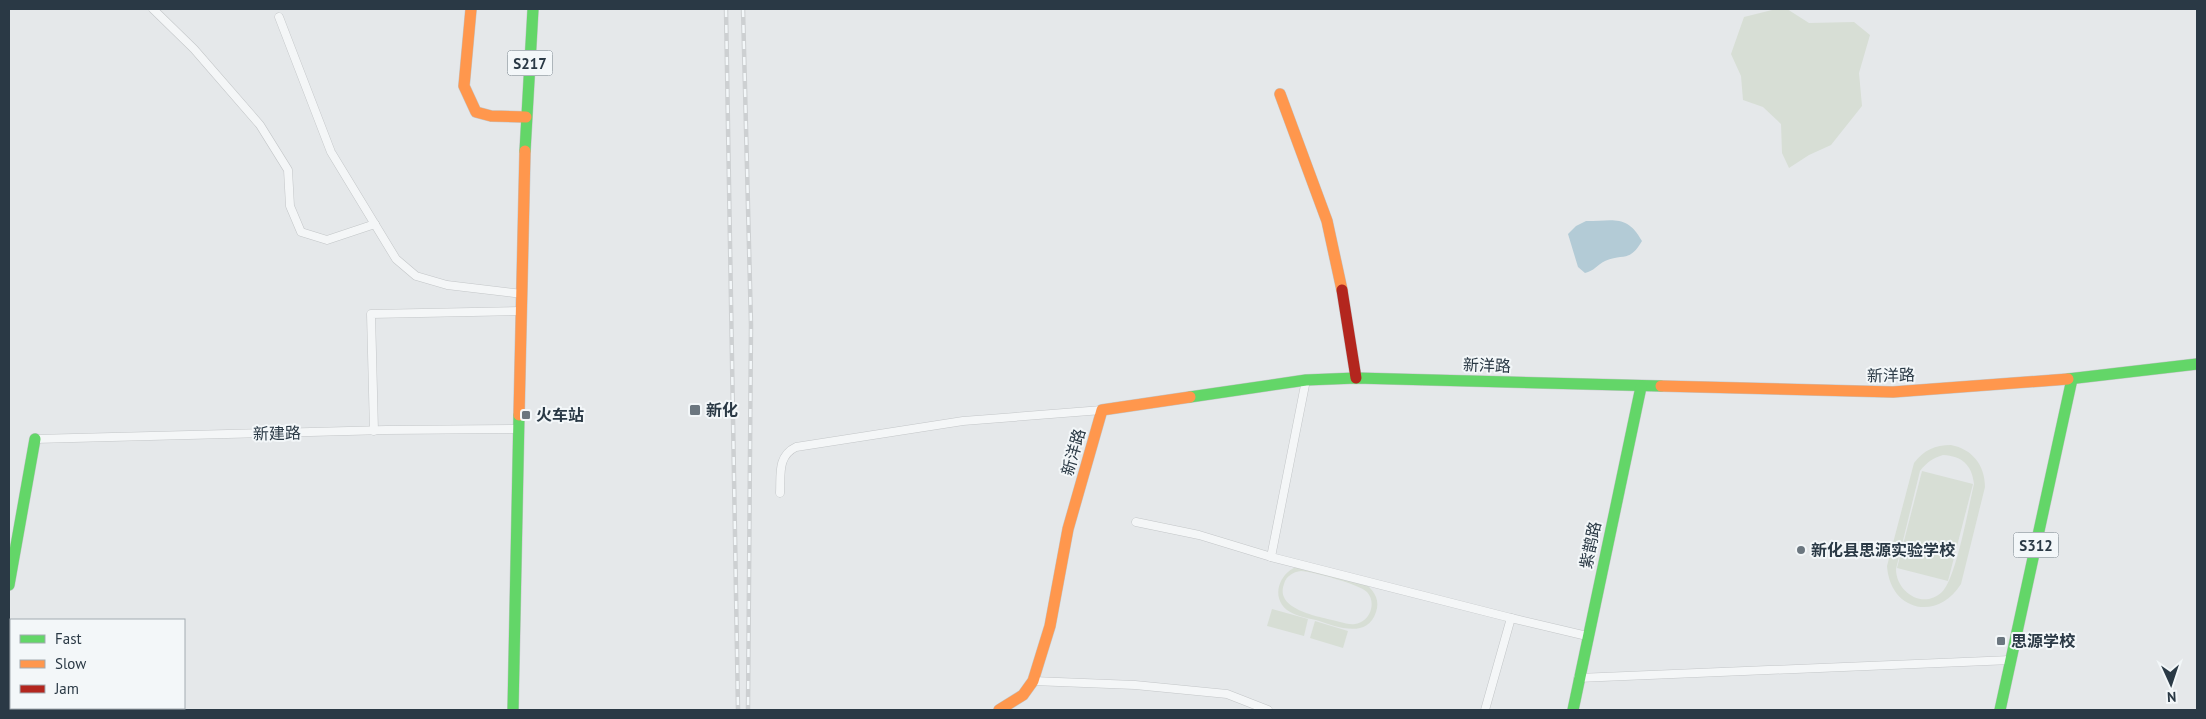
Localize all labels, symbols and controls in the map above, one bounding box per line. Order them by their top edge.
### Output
road number: S217 [508,50,552,76]
street label: 新洋路 [1463,354,1511,376]
street label: 新洋路 [1867,365,1915,385]
place label: 新化 [706,400,738,420]
marker: 新化 [688,403,702,417]
place label: 火车站 [536,405,584,425]
marker: 火车站 [520,409,532,421]
street label: 新建路 [253,423,301,443]
street label: 新洋路 [1057,426,1089,478]
street label: 紫鹊路 [1575,519,1605,571]
road number: S312 [2014,532,2058,558]
place label: 新化县思源实验学校 [1811,540,1956,560]
marker: 新化县思源实验学校 [1795,544,1807,556]
legend [10,619,185,709]
text: Fast [55,629,82,648]
place label: 思源学校 [2011,631,2076,651]
marker: 思源学校 [1995,635,2007,647]
text: Slow [55,654,86,673]
north arrow [2146,659,2196,709]
text: Jam [54,679,79,698]
text: N [2167,688,2177,706]

